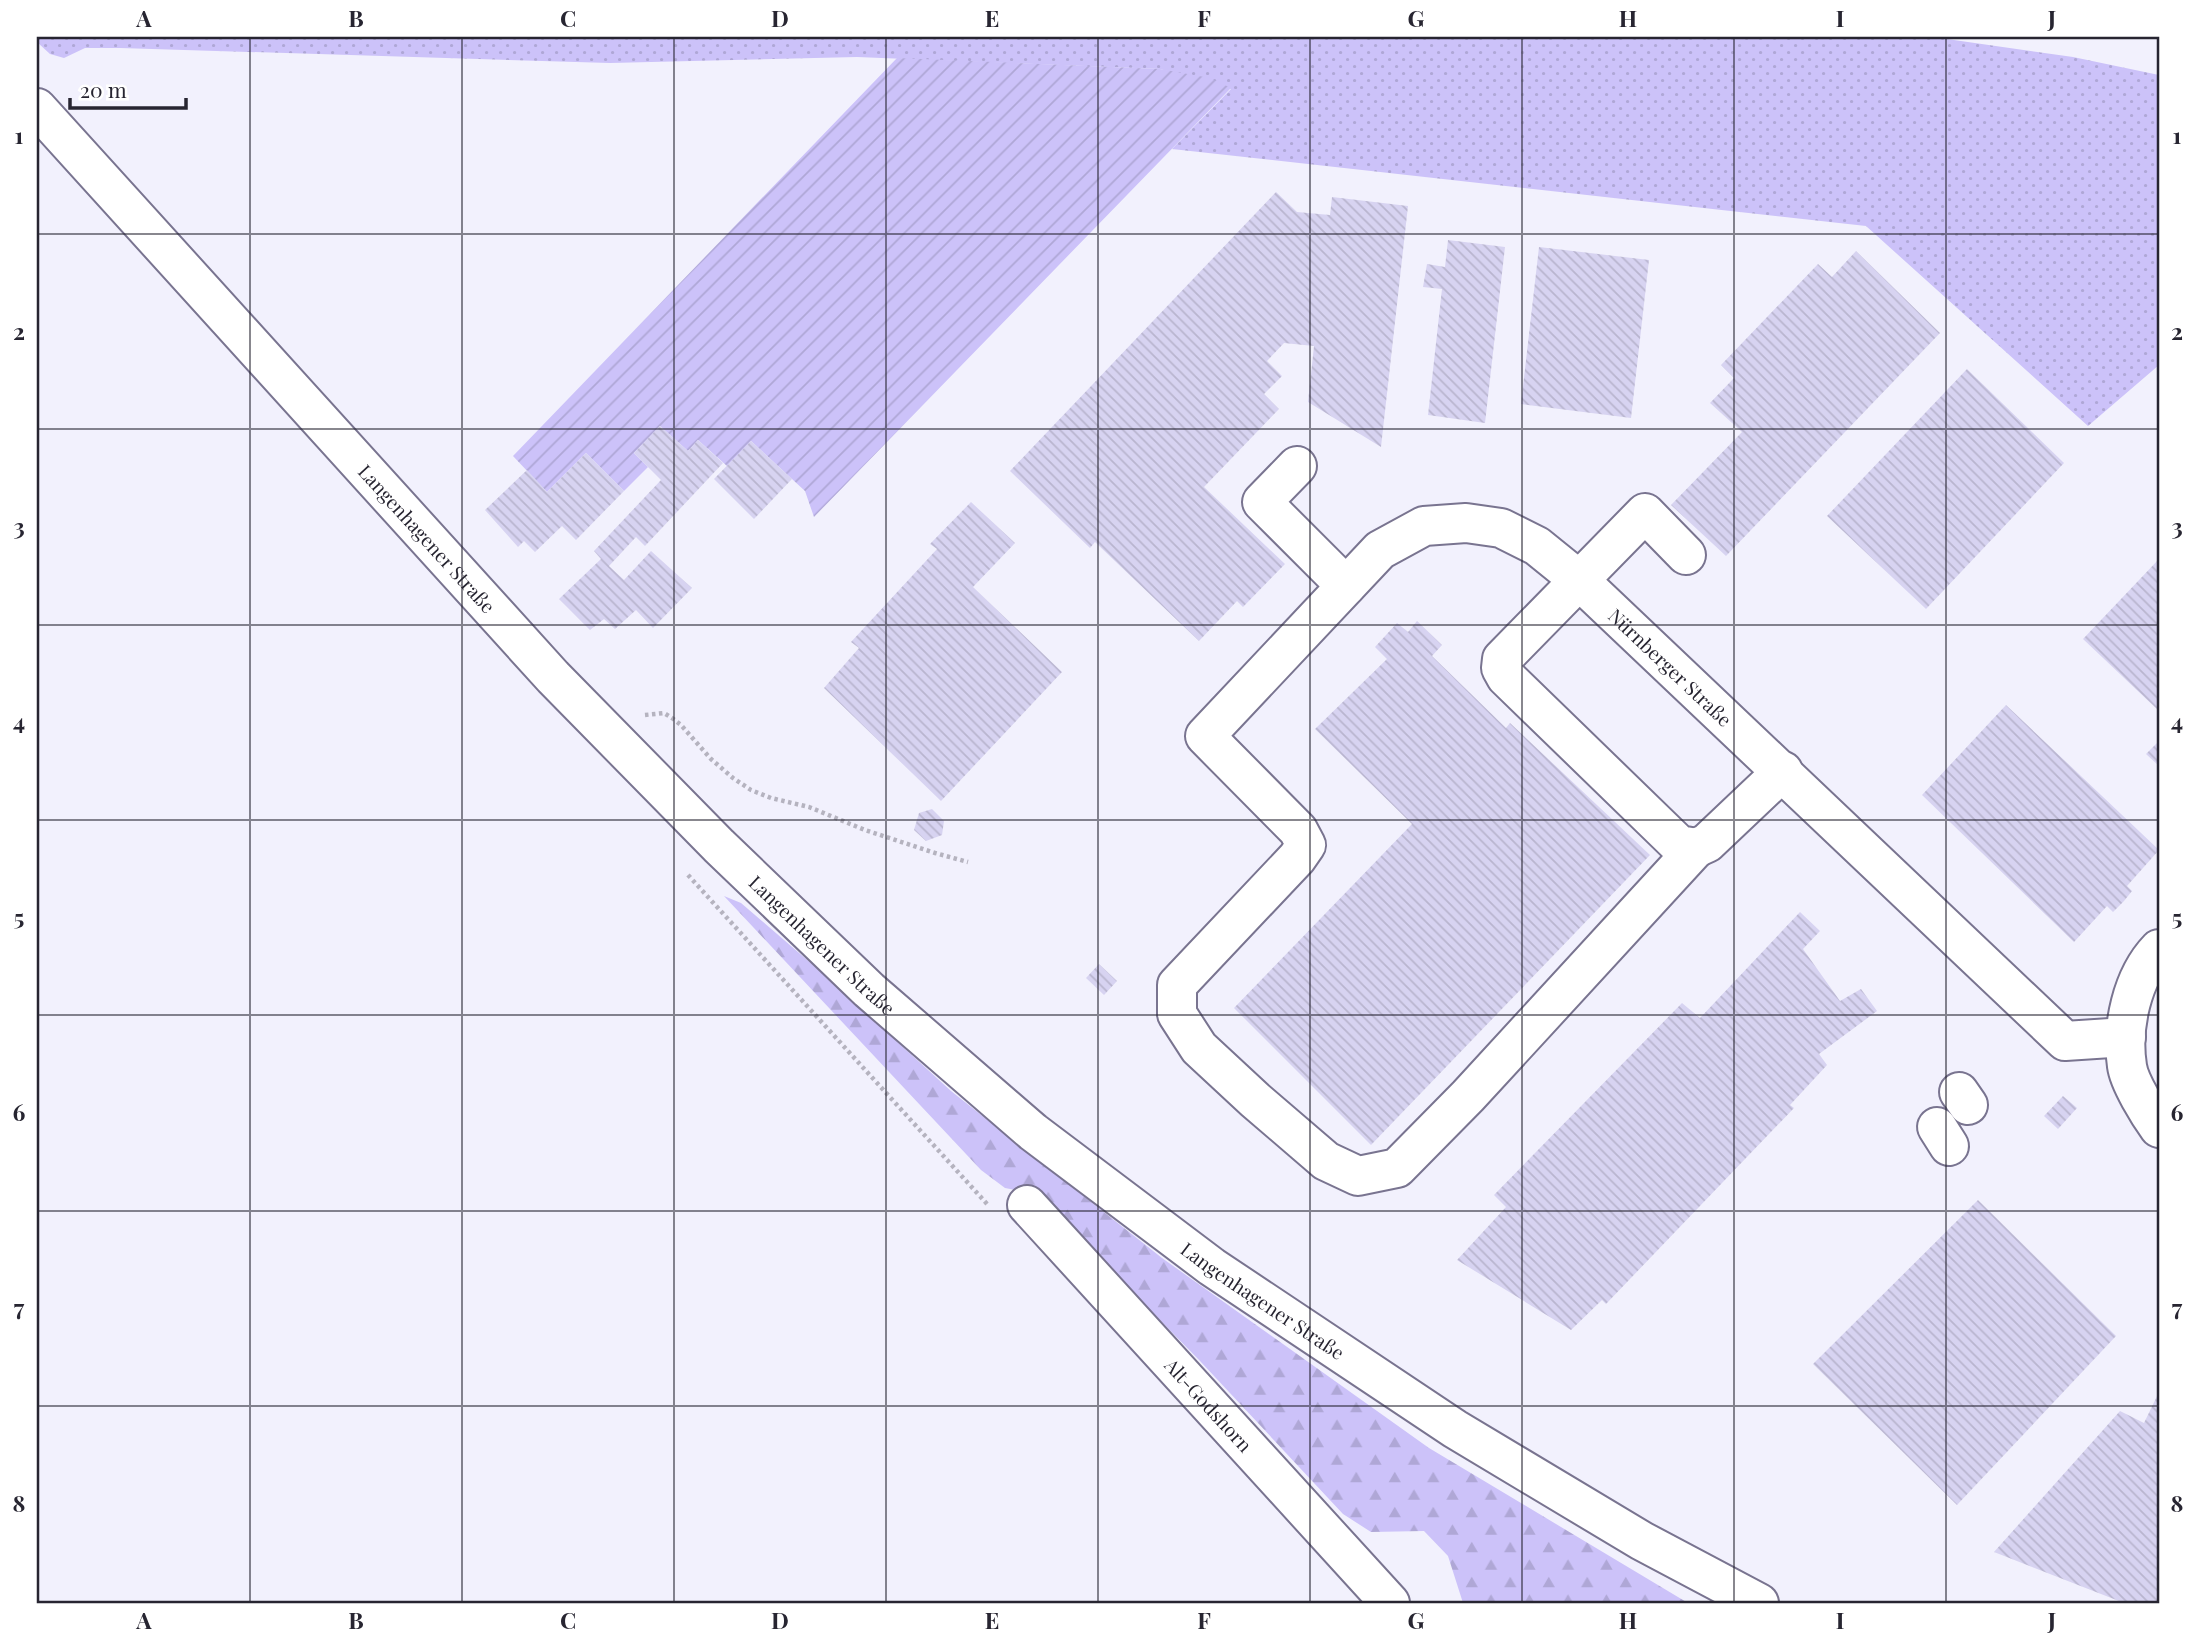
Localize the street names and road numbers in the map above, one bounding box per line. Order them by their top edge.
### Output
street label: Langenhagener Straße [353,458,501,618]
street label: Nürnberger Straße [1603,602,1738,732]
street label: Langenhagener Straße [744,869,901,1020]
street label: Langenhagener Straße [1176,1235,1350,1365]
street label: Alt-Godshorn [1159,1351,1259,1457]

